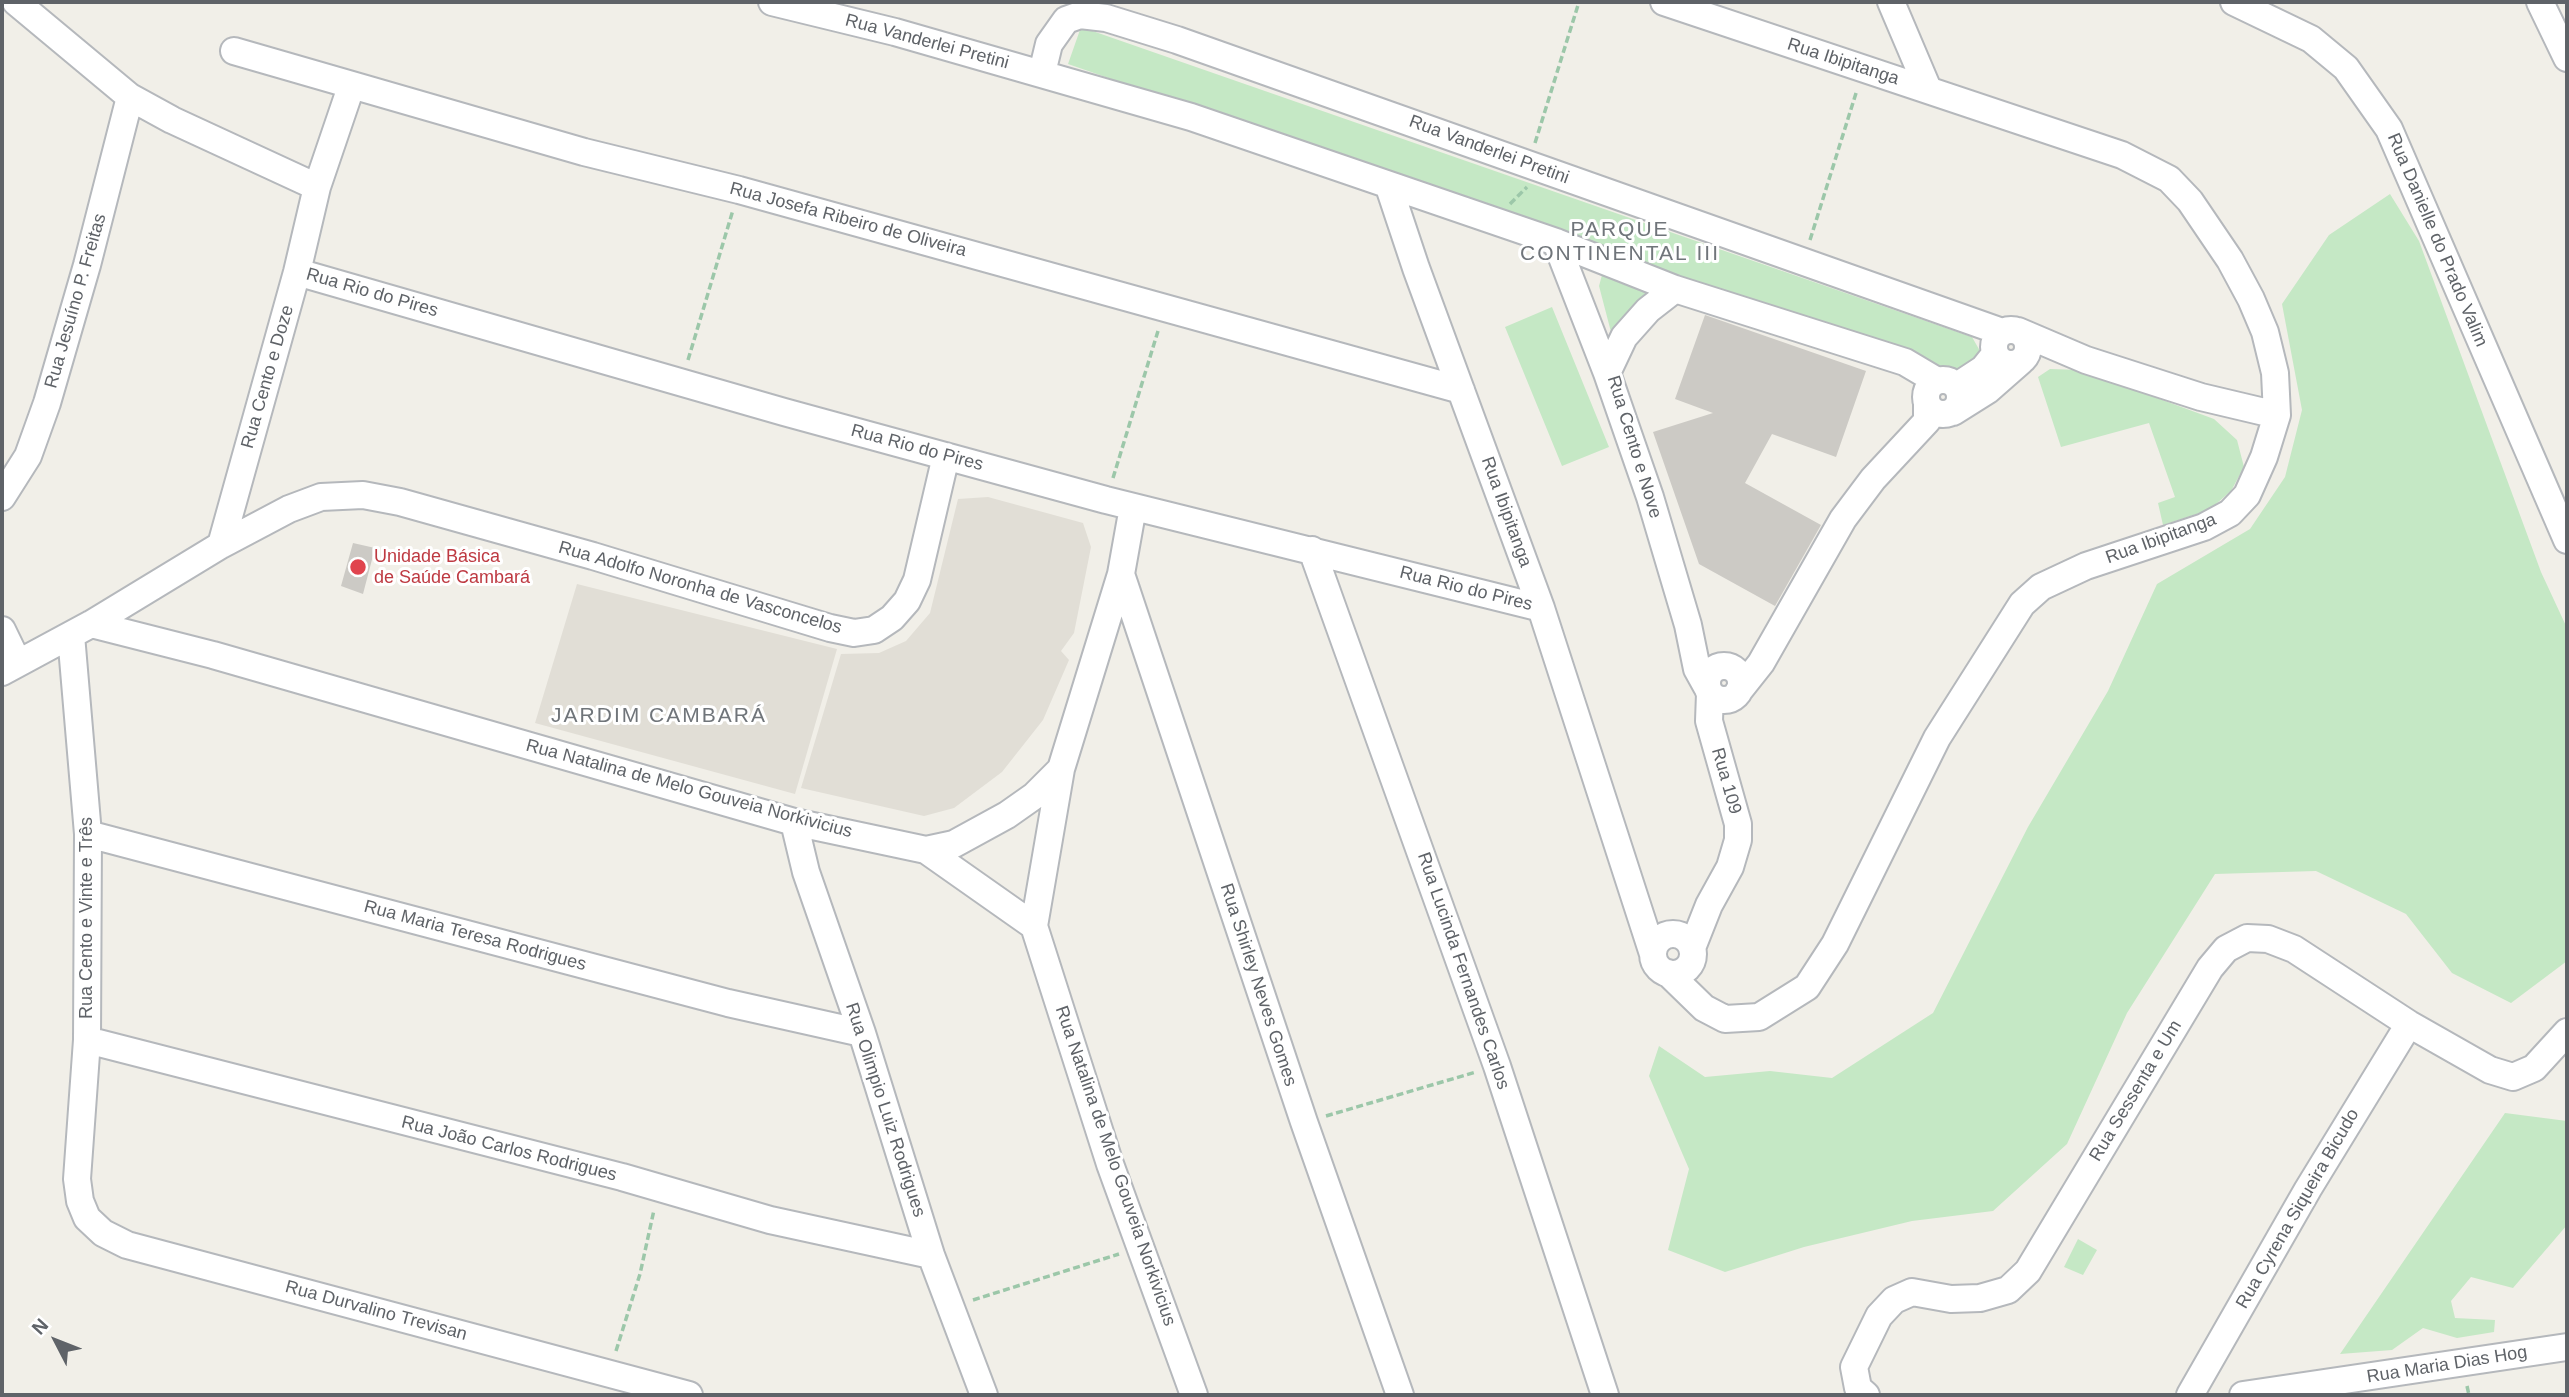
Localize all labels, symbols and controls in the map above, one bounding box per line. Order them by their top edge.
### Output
street label: Rua Vanderlei Pretini [843,10,1011,74]
street label: Rua Ibipitanga [1784,34,1902,90]
street label: Rua Vanderlei Pretini [1406,111,1572,189]
street label: Rua Danielle do Prado Valim [2382,130,2492,350]
street label: Rua Josefa Ribeiro de Oliveira [727,178,969,262]
street label: Rua Jesuíno P. Freitas [41,211,111,391]
district label: PARQUE CONTINENTAL III [1522,217,1718,267]
street label: Rua Rio do Pires [304,264,440,322]
street label: Rua Cento e Doze [237,303,299,451]
street label: Rua Cento e Nove [1602,373,1666,521]
street label: Rua Rio do Pires [848,420,986,476]
street label: Rua Ibipitanga [1476,454,1536,570]
street label: Rua Ibipitanga [2103,509,2219,569]
street label: Rua Adolfo Noronha de Vasconcelos [556,537,844,639]
place label: Unidade Básica de Saúde Cambará [374,546,530,588]
marker: Unidade Básica de Saúde Cambará [348,557,368,577]
street label: Rua Rio do Pires [1397,562,1535,616]
district label: JARDIM CAMBARÁ [553,703,765,729]
street label: Rua Natalina de Melo Gouveia Norkivicius [523,735,855,843]
street label: Rua 109 [1706,745,1746,817]
street label: Rua Cento e Vinte e Três [76,817,98,1019]
street label: Rua Lucinda Fernandes Carlos [1412,850,1514,1092]
street label: Rua Shirley Neves Gomes [1215,881,1301,1089]
street label: Rua Maria Teresa Rodrigues [362,896,588,976]
street label: Rua Olimpio Luiz Rodrigues [840,1000,930,1220]
street label: Rua Natalina de Melo Gouveia Norkivicius [1050,1003,1180,1329]
street label: Rua Sessenta e Um [2085,1016,2187,1166]
street label: Rua Cyrena Siqueira Bicudo [2232,1105,2364,1313]
street label: Rua João Carlos Rodrigues [399,1112,619,1186]
street label: Rua Durvalino Trevisan [283,1276,469,1346]
north arrow [21,1306,91,1376]
text: N [28,1314,52,1339]
street label: Rua Maria Dias Hog [2365,1342,2529,1388]

